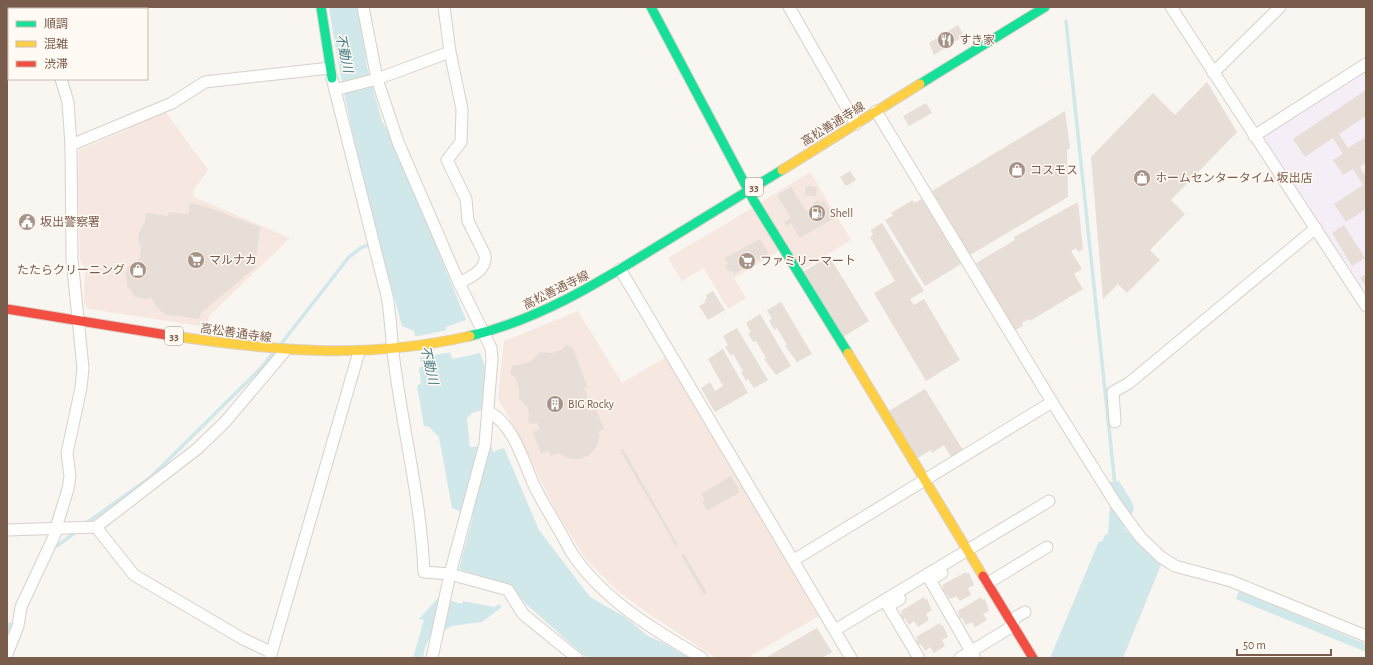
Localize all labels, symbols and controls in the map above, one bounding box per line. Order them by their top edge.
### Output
legend [8,8,148,80]
text: 順調 [44,18,68,30]
restaurant icon: すき家 [936,30,956,50]
water label: 不動川 [333,33,355,76]
place label: すき家 [959,33,995,46]
text: 混雑 [44,37,68,50]
text: 渋滞 [44,58,68,70]
street label: 高松善通寺線 [799,99,867,148]
shop icon: コスモス [1007,160,1027,180]
place label: コスモス [1030,164,1078,176]
shop icon: ホームセンタータイム 坂出店 [1132,168,1152,188]
place label: ホームセンタータイム 坂出店 [1155,172,1312,184]
road number: 33 [745,178,763,196]
fuel station icon: Shell [807,203,827,223]
place label: Shell [830,207,853,219]
public building icon: 坂出警察署 [17,212,37,232]
place label: 坂出警察署 [40,215,100,228]
supermarket icon: マルナカ [186,250,206,270]
supermarket icon: ファミリーマート [737,251,757,271]
place label: マルナカ [209,254,257,266]
place label: ファミリーマート [760,255,856,267]
shop icon: たたらクリーニング [128,260,148,280]
place label: たたらクリーニング [17,263,125,276]
street label: 高松善通寺線 [521,268,591,311]
street label: 高松善通寺線 [200,321,273,344]
road number: 33 [165,327,183,345]
water label: 不動川 [418,345,441,388]
building icon: BIG Rocky [545,394,565,414]
place label: BIG Rocky [568,398,614,411]
scale bar [1237,631,1331,657]
text: 50 m [1243,639,1266,651]

